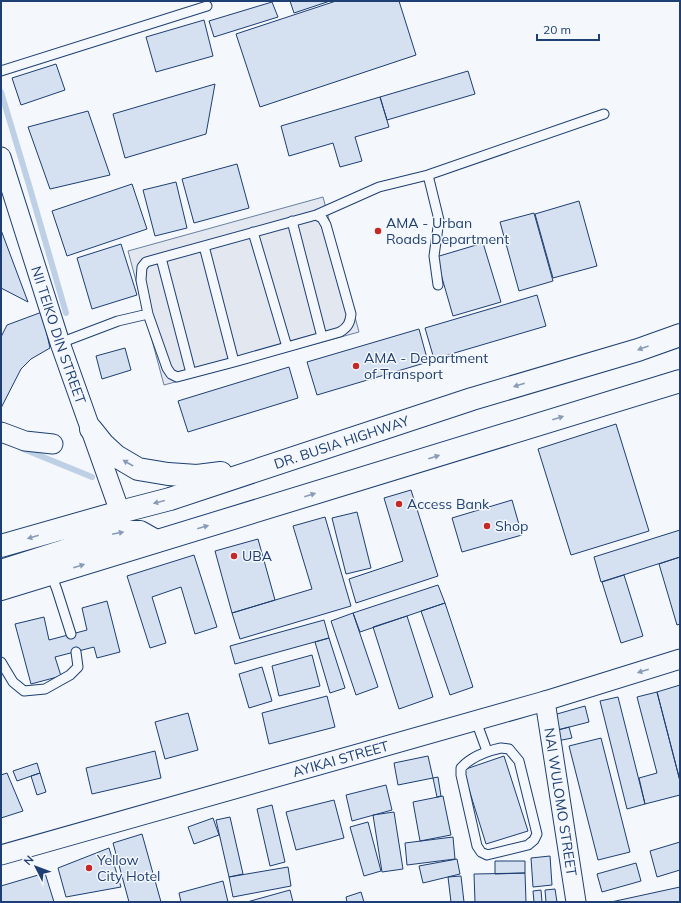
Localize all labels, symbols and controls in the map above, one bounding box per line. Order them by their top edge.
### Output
scale bar [537,16,599,42]
text: 20 m [543,22,571,37]
place label: AMA - Urban Roads Department [386,214,509,248]
marker: AMA - Urban Roads Department [373,226,383,236]
street label: NII TEIKO DIN STREET [27,264,90,407]
one-way arrow [637,346,649,352]
place label: AMA - Department of Transport [364,349,488,383]
marker: AMA - Department of Transport [351,361,361,371]
one-way arrow [512,382,524,388]
street label: DR. BUSIA HIGHWAY [272,411,412,473]
one-way arrow [552,415,564,421]
one-way arrow [428,454,440,460]
one-way arrow [122,459,134,466]
one-way arrow [304,492,316,498]
place label: Access Bank [407,495,490,513]
one-way arrow [152,499,164,505]
marker: Access Bank [394,499,404,509]
place label: Shop [495,517,528,535]
marker: Shop [482,521,492,531]
one-way arrow [197,524,209,530]
one-way arrow [112,530,124,536]
one-way arrow [27,534,39,540]
place label: UBA [242,547,273,565]
marker: UBA [229,551,239,561]
one-way arrow [73,563,85,569]
one-way arrow [636,668,648,674]
street label: NAI WULOMO STREET [540,726,581,878]
street label: AYIKAI STREET [290,737,391,781]
north arrow [16,847,56,887]
place label: Yellow City Hotel [96,851,160,885]
text: N [21,853,37,868]
marker: Yellow City Hotel [84,863,94,873]

